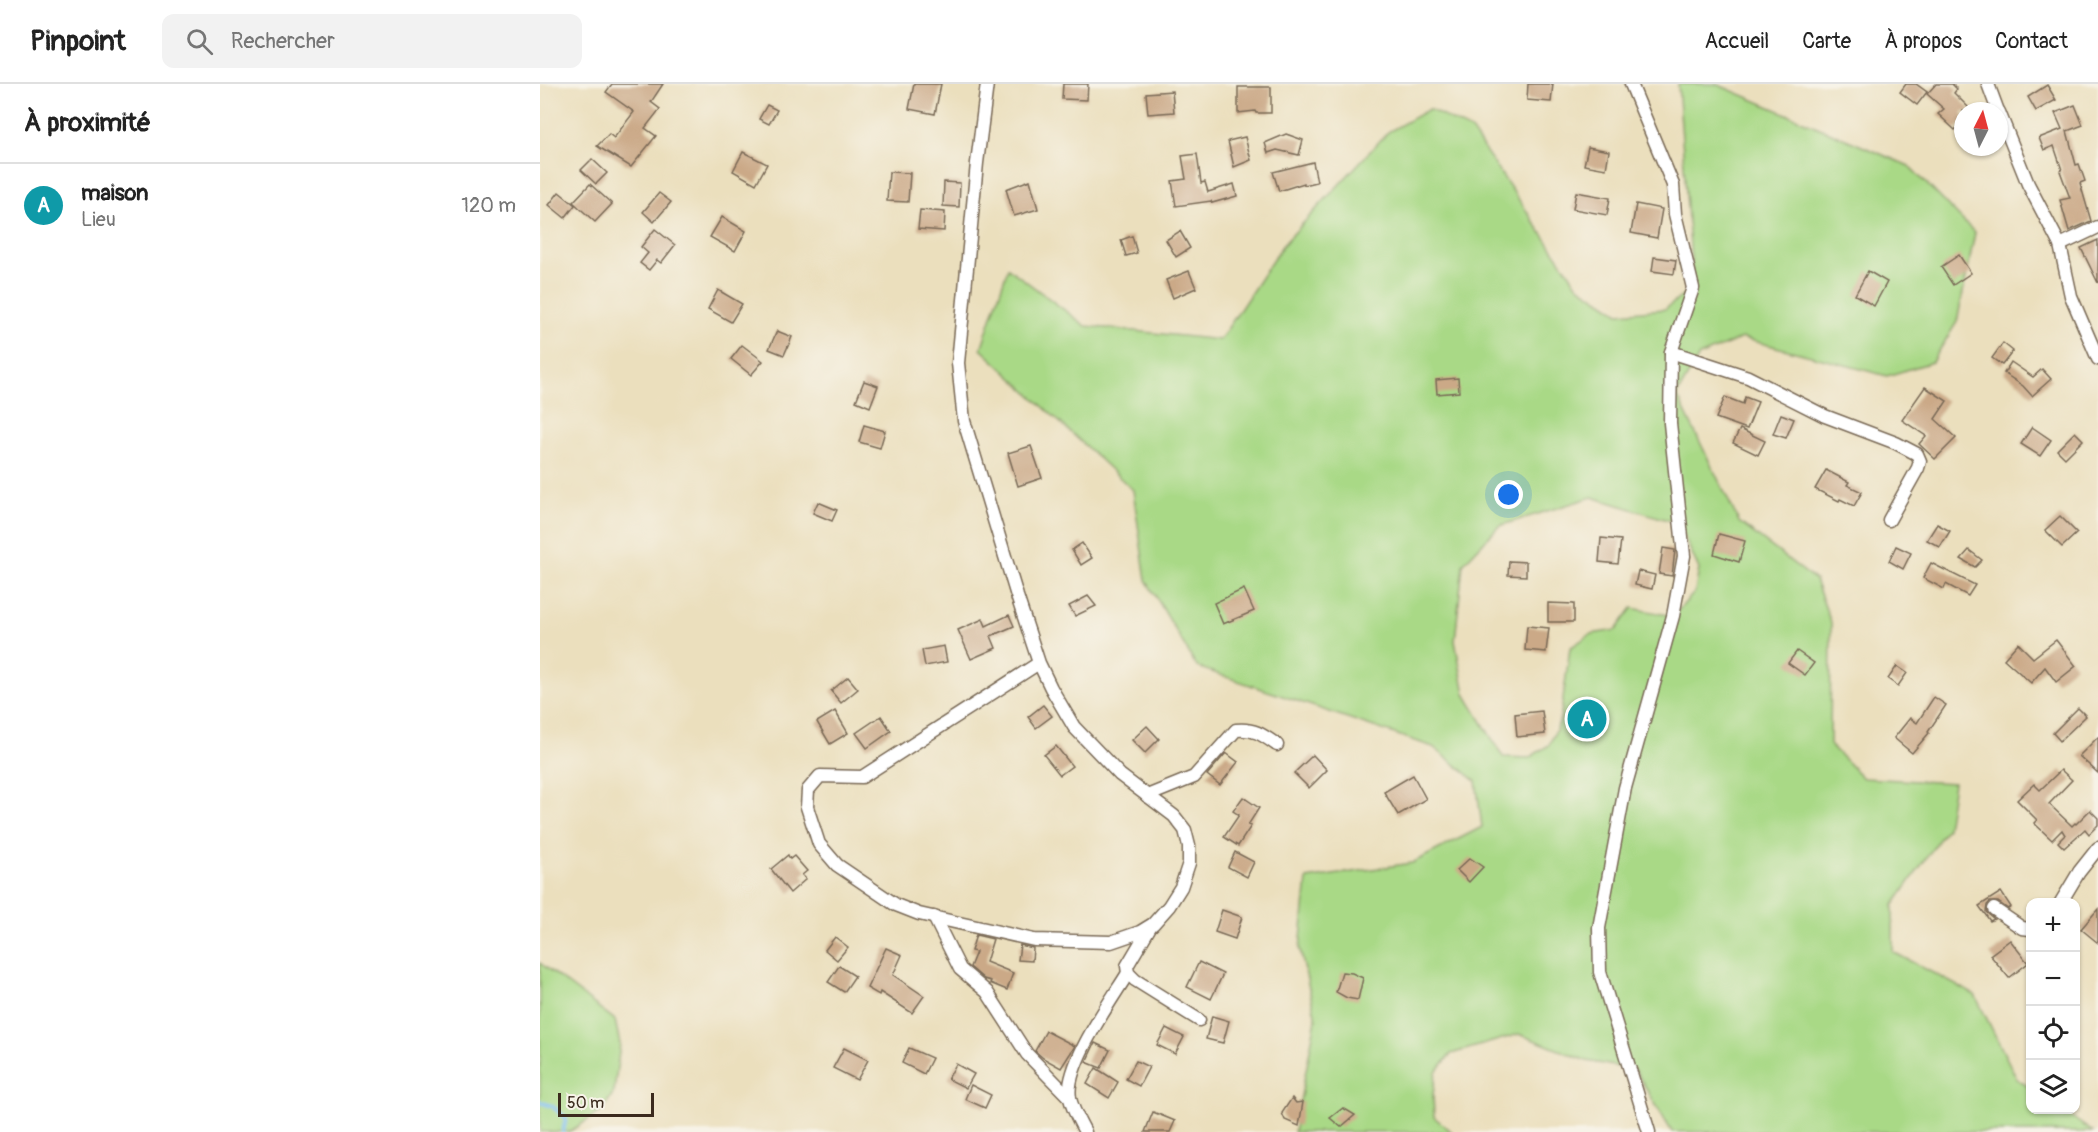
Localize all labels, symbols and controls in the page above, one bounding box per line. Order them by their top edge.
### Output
search box [162,14,582,68]
text: Pinpoint [30,24,126,59]
icon: search [183,25,216,58]
text: Rechercher [231,27,335,55]
text: Accueil [1705,28,1769,55]
text: Carte [1802,28,1851,55]
text: À propos [1884,28,1962,55]
text: Contact [1995,28,2068,55]
north arrow [1954,102,2008,156]
text: À proximité [24,107,151,139]
text: maison [81,179,149,207]
text: A [37,193,50,218]
text: 120 m [461,193,516,218]
text: Lieu [81,207,116,232]
your location [1494,480,1523,509]
pin: A [1568,696,1606,742]
map controls [2026,898,2080,1114]
button: + [2026,898,2080,952]
button: − [2026,952,2080,1006]
button: locate [2026,1006,2080,1060]
button: layers [2026,1060,2080,1114]
scale bar [558,1090,654,1118]
text: 50 m [567,1093,604,1113]

